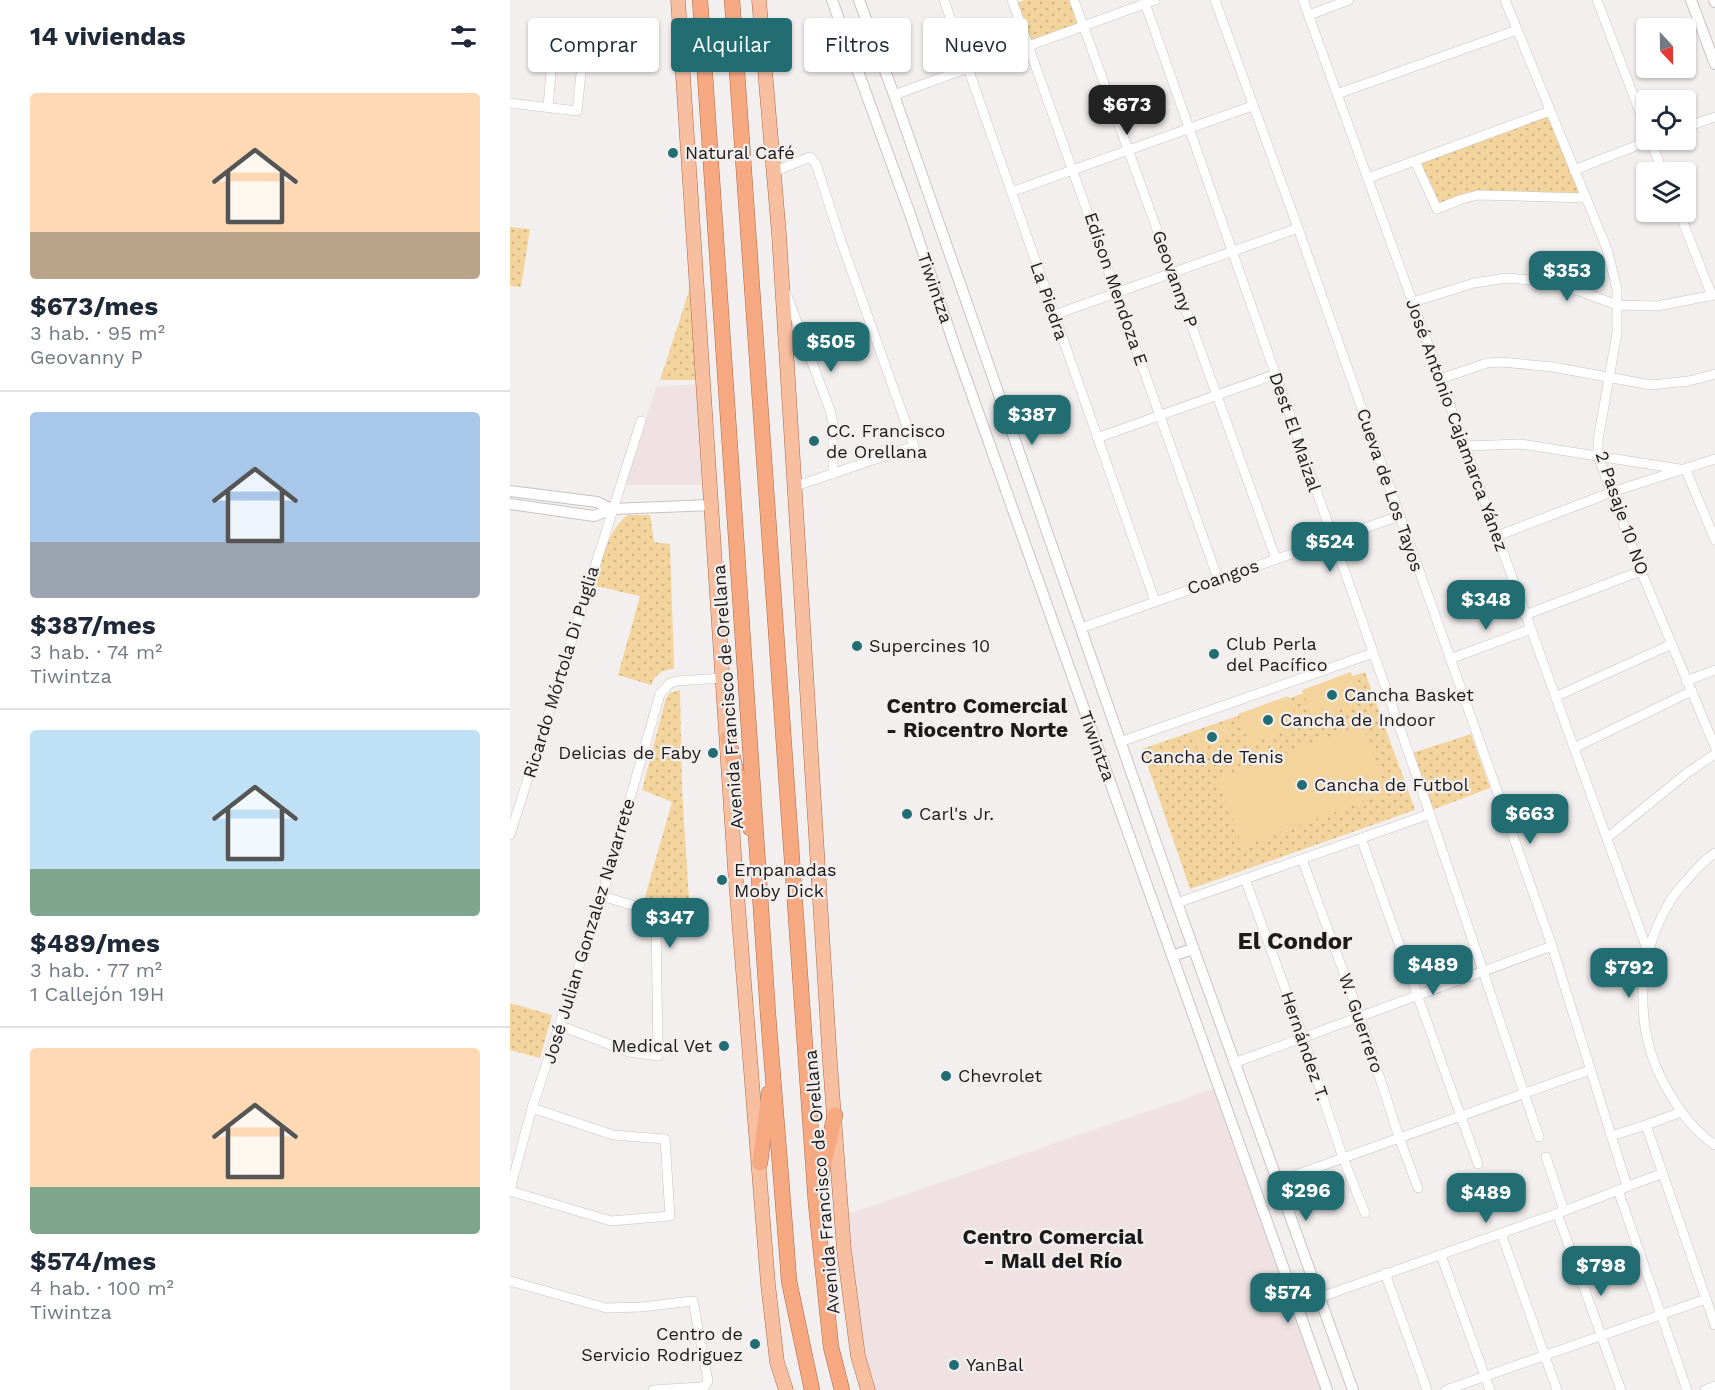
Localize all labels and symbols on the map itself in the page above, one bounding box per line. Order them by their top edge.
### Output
north arrow [1636,18,1696,78]
pin: $673 [1091,85,1163,136]
place label: Natural Café [685,142,795,163]
marker: Natural Café [666,146,680,160]
street label: Edison Mendoza E [1080,210,1153,368]
street label: Geovanny P [1148,228,1203,330]
street label: Tiwintza [914,250,957,326]
pin: $353 [1531,251,1603,302]
street label: La Piedra [1026,259,1073,343]
street label: José Antonio Cajamarca Yánez [1402,296,1513,554]
pin: $505 [795,322,867,373]
street label: Dest El Maizal [1265,370,1326,495]
pin: $387 [996,395,1068,446]
street label: Cueva de Los Tayos [1353,405,1428,574]
place label: CC. Francisco de Orellana [826,420,945,462]
marker: CC. Francisco de Orellana [807,434,821,448]
street label: 2 Pasaje 10 NO [1591,448,1653,577]
pin: $524 [1294,522,1366,573]
street label: Coangos [1184,554,1261,599]
street label: Ricardo Mórtola Di Puglia [518,563,603,780]
street label: Avenida Francisco de Orellana [708,564,747,830]
pin: $348 [1450,580,1522,631]
place label: Club Perla del Pacífico [1226,633,1327,675]
place label: Supercines 10 [869,635,990,656]
marker: Supercines 10 [850,639,864,653]
marker: Club Perla del Pacífico [1207,647,1221,661]
place label: Cancha Basket [1344,684,1474,705]
marker: Cancha Basket [1325,688,1339,702]
district label: Centro Comercial - Riocentro Norte [886,693,1068,742]
street label: Tiwintza [1075,708,1120,784]
place label: Cancha de Indoor [1280,709,1435,730]
marker: Cancha de Indoor [1261,713,1275,727]
marker: Cancha de Tenis [1205,730,1219,744]
place label: Delicias de Faby [558,742,702,763]
marker: Delicias de Faby [706,746,720,760]
place label: Cancha de Tenis [1141,746,1283,767]
place label: Cancha de Futbol [1314,774,1470,795]
marker: Cancha de Futbol [1295,778,1309,792]
pin: $663 [1494,794,1566,845]
street label: José Julian Gonzalez Navarrete [538,796,639,1066]
place label: Carl's Jr. [919,803,994,824]
marker: Carl's Jr. [900,807,914,821]
place label: Empanadas Moby Dick [734,859,836,901]
marker: Empanadas Moby Dick [715,873,729,887]
pin: $347 [634,898,706,949]
district label: El Condor [1238,927,1353,955]
pin: $489 [1397,945,1469,996]
pin: $792 [1593,948,1665,999]
street label: W. Guerrero [1335,970,1388,1075]
street label: Hernández T. [1277,988,1334,1103]
place label: Medical Vet [611,1035,712,1056]
marker: Medical Vet [717,1039,731,1053]
street label: Avenida Francisco de Orellana [799,1049,844,1315]
place label: Chevrolet [958,1065,1042,1086]
marker: Chevrolet [939,1069,953,1083]
pin: $296 [1270,1171,1342,1222]
pin: $489 [1450,1173,1522,1224]
district label: Centro Comercial - Mall del Río [963,1224,1144,1273]
pin: $798 [1565,1246,1637,1297]
pin: $574 [1252,1273,1324,1324]
place label: Centro de Servicio Rodriguez [581,1323,743,1365]
marker: Centro de Servicio Rodriguez [748,1337,762,1351]
place label: YanBal [966,1354,1024,1375]
marker: YanBal [947,1358,961,1372]

